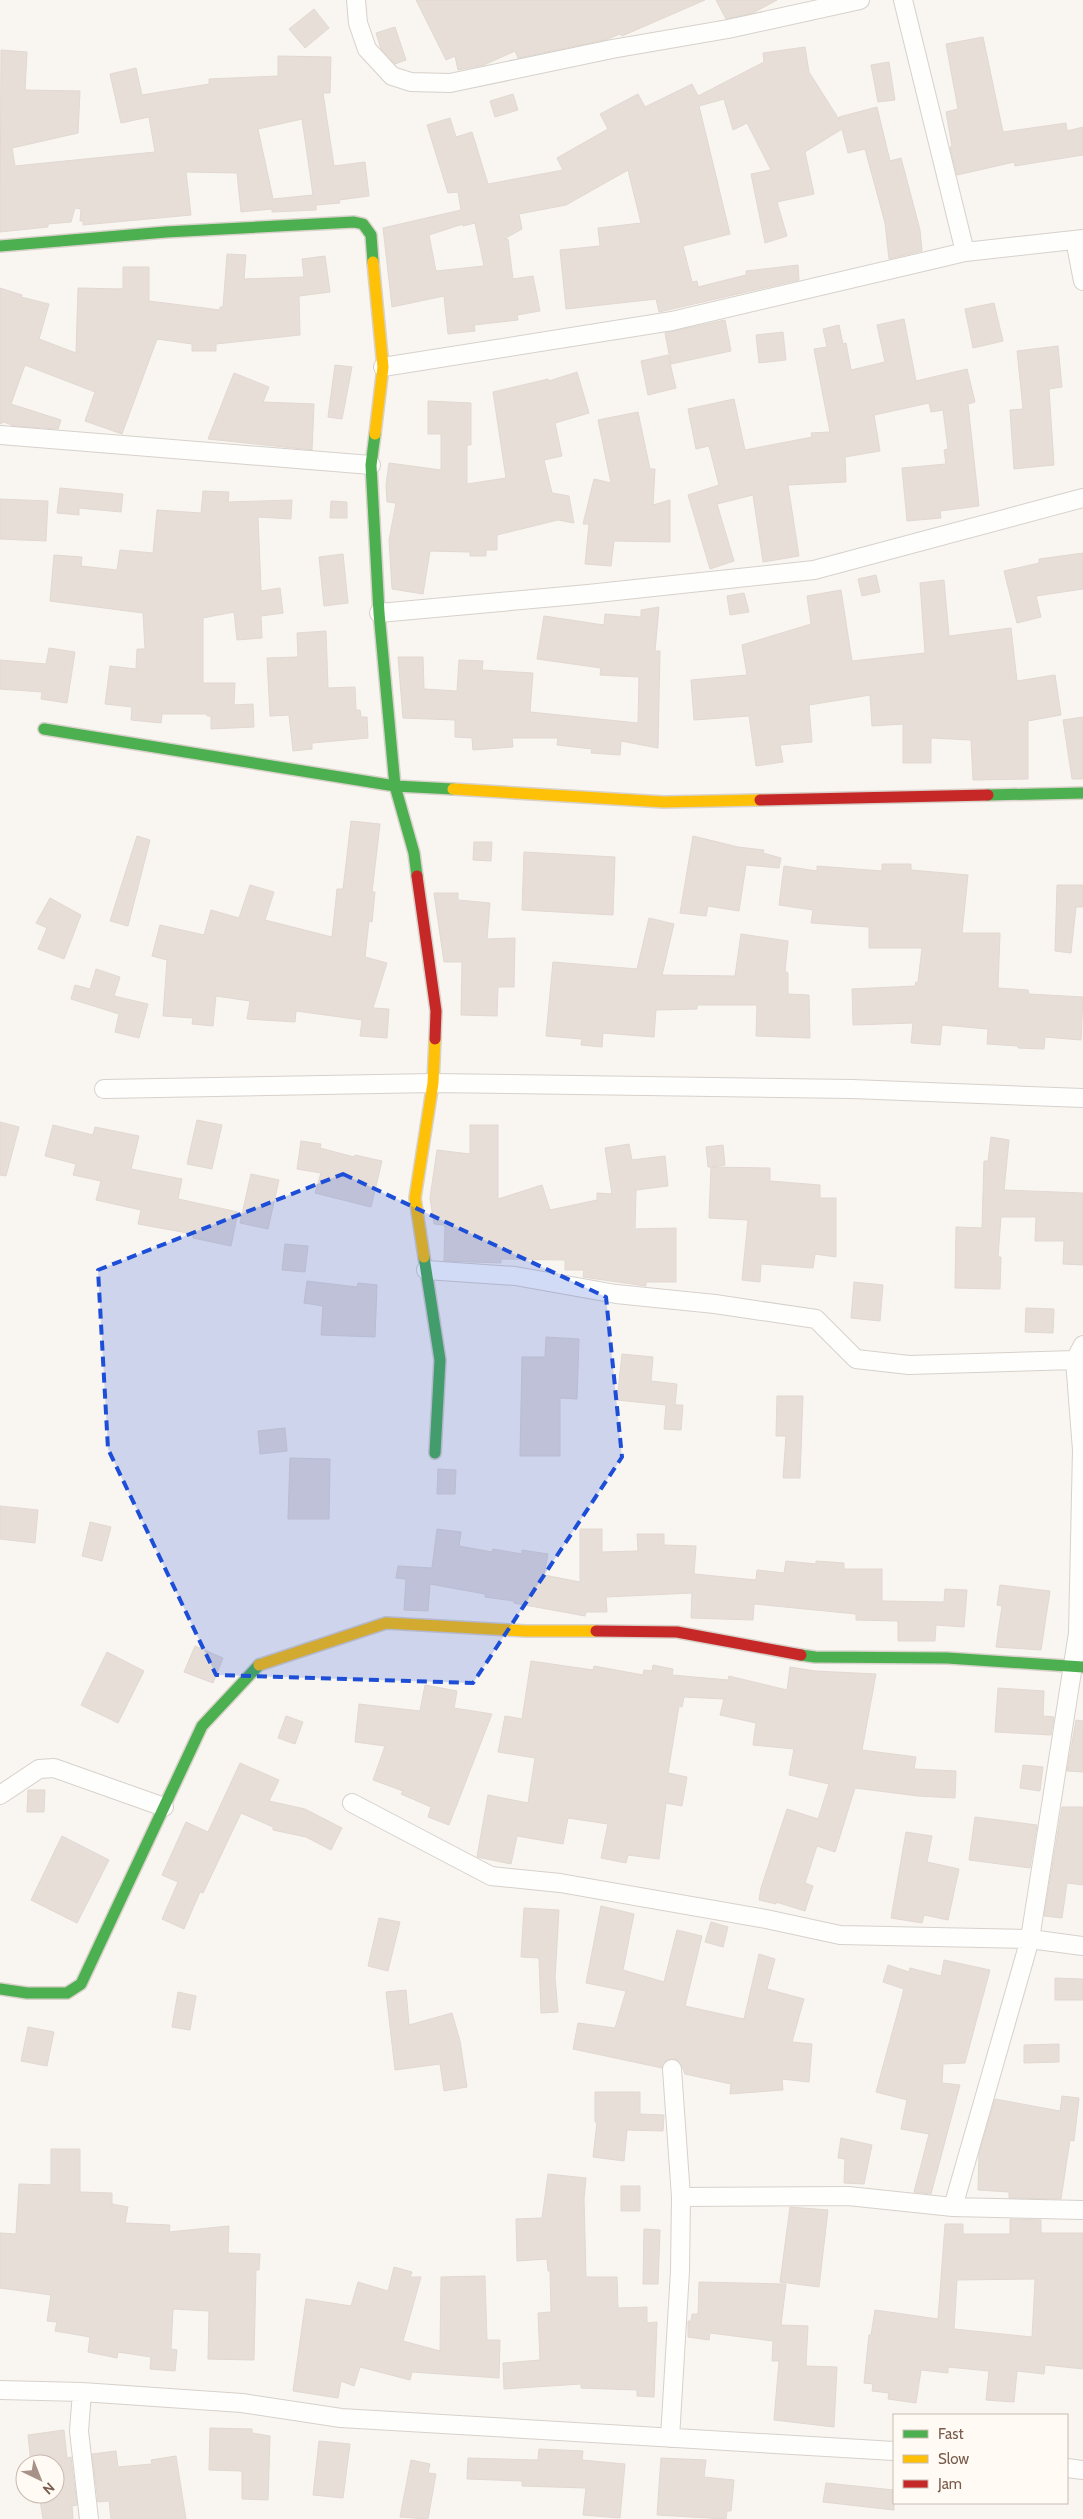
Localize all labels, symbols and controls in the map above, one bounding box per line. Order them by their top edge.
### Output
legend [893,2414,1068,2504]
text: Fast [938,2425,963,2443]
text: Slow [938,2450,969,2468]
north arrow [15,2454,65,2504]
text: Jam [937,2475,962,2493]
text: N [39,2479,59,2498]

